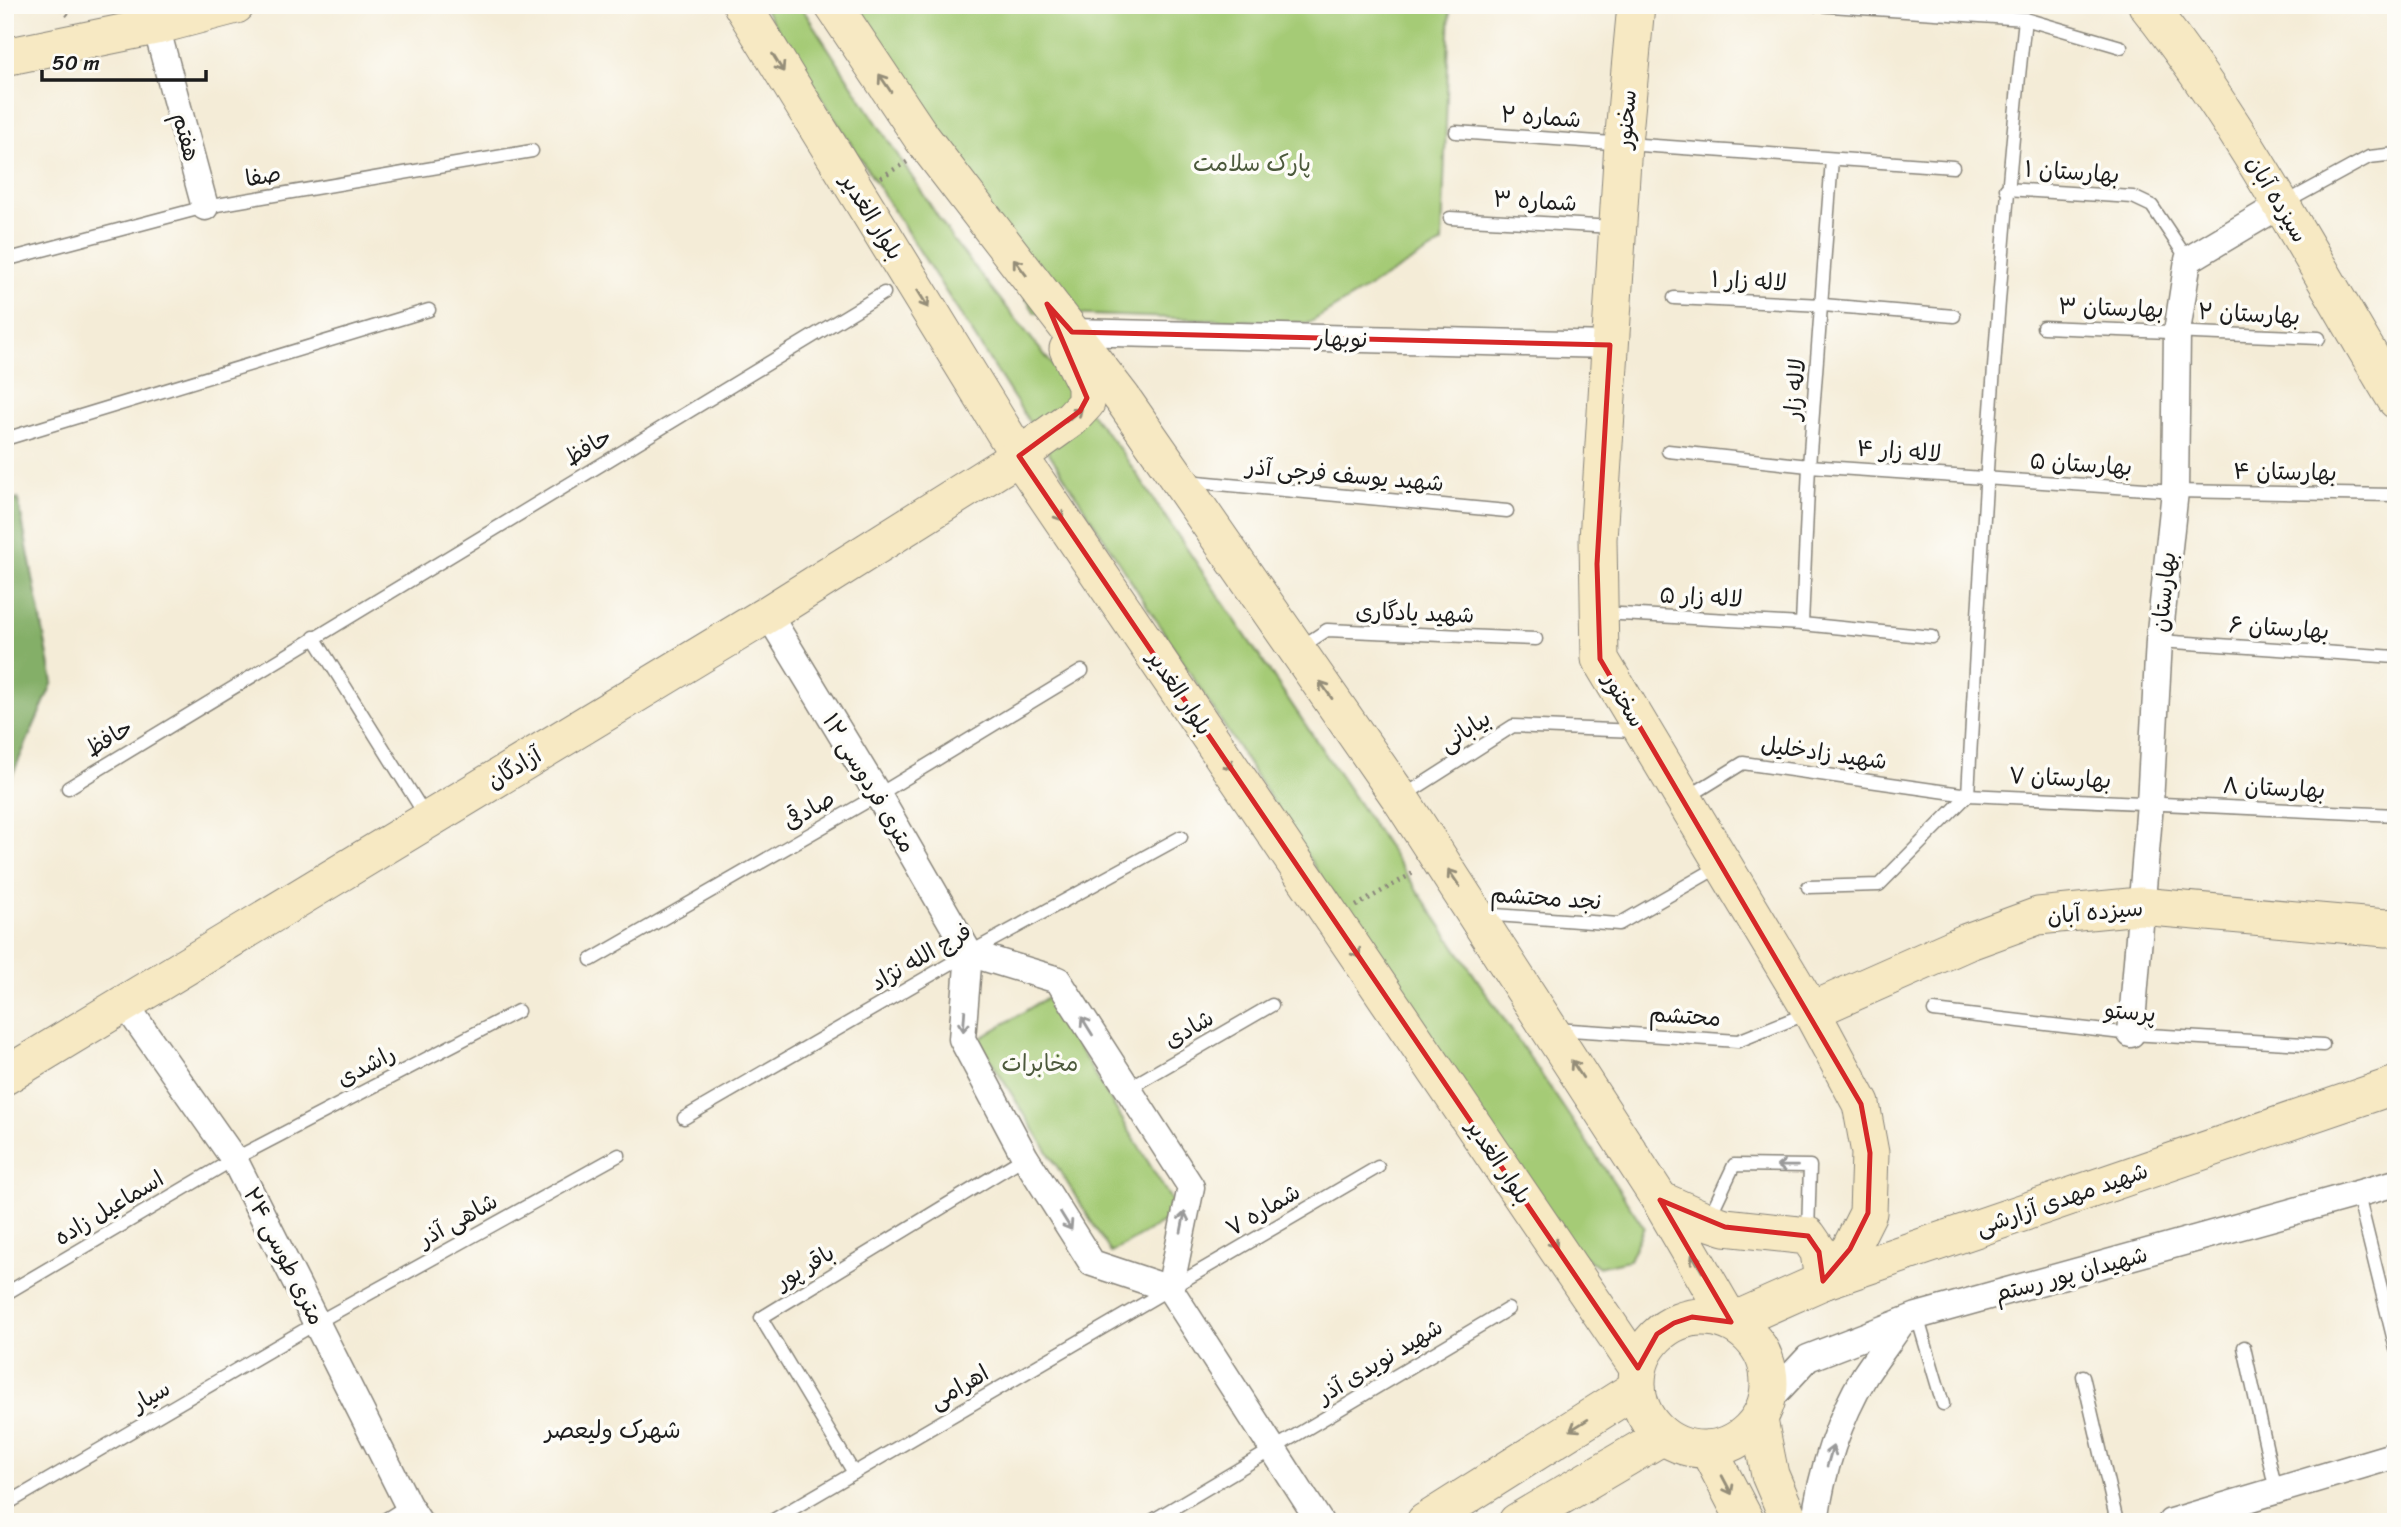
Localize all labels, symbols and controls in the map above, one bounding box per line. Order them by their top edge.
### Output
scale bar [42,38,206,82]
text: 50 m [52,44,100,82]
one-way arrow [771,53,785,73]
one-way arrow [878,74,892,94]
street label: سخنور [1603,88,1649,152]
street label: شماره ۲ [1499,94,1583,140]
street label: هفتم [160,108,212,166]
park label: پارک سلامت [1193,143,1311,184]
street label: سیزده آبان [2235,147,2319,251]
street label: بهارستان ۱ [2023,148,2121,196]
street label: صفا [242,153,284,199]
street label: بلوار الغدیر [828,164,915,269]
street label: شماره ۳ [1492,178,1578,224]
one-way arrow [1012,258,1027,277]
street label: لاله زار ۱ [1710,259,1788,303]
street label: بهارستان ۳ [2058,286,2164,330]
one-way arrow [916,288,930,308]
street label: بهارستان ۲ [2197,291,2301,337]
street label: نوبهار [1313,318,1368,360]
street label: لاله زار [1772,357,1818,423]
one-way arrow [1065,408,1083,424]
street label: حافظ [556,416,620,478]
street label: لاله زار ۴ [1855,428,1943,474]
street label: بهارستان ۵ [2028,440,2134,488]
street label: شهید یوسف فرجی آذر [1242,446,1446,504]
street label: بهارستان ۴ [2233,451,2337,493]
one-way arrow [1050,502,1064,521]
street label: بهارستان [2139,550,2189,634]
street label: لاله زار ۵ [1658,574,1744,620]
street label: شهید یادگاری [1355,590,1475,636]
street label: بهارستان ۶ [2227,604,2331,652]
street label: بلوار الغدیر [1135,640,1224,744]
street label: سخنور [1590,662,1657,736]
one-way arrow [1319,681,1333,700]
street label: بیابانی [1431,699,1499,763]
street label: ۱۲ متری فردوسی [811,705,927,861]
street label: حافظ [77,707,141,769]
street label: شهید زادخلیل [1758,724,1890,782]
street label: آزادگان [478,735,551,801]
one-way arrow [1219,751,1233,770]
street label: بهارستان ۷ [2008,755,2112,801]
street label: بهارستان ۸ [2222,765,2326,811]
street label: صادقی [775,779,843,841]
one-way arrow [1447,869,1461,888]
street label: نجد محتشم [1489,874,1603,922]
street label: سیزده آبان [2045,887,2145,937]
street label: فرج الله نژاد [862,911,980,1003]
one-way arrow [1347,939,1361,958]
street label: پرستو [2101,989,2158,1035]
street label: محتشم [1648,993,1722,1039]
street label: شادی [1156,998,1222,1060]
one-way arrow [957,1010,970,1032]
one-way arrow [1079,1016,1093,1036]
street label: راشدی [329,1033,403,1099]
park label: مخابرات [1002,1043,1078,1084]
one-way arrow [1570,1060,1584,1080]
street label: بلوار الغدیر [1454,1109,1543,1213]
street label: شهید مهدی آزارشی [1970,1150,2154,1248]
street label: اسماعیل زاده [46,1159,172,1257]
one-way arrow [1776,1159,1799,1173]
street label: شماره ۷ [1218,1172,1308,1248]
street label: ۲۴ متری طوسی [231,1179,337,1333]
street label: شاهی آذر [409,1181,506,1260]
one-way arrow [1059,1211,1073,1231]
one-way arrow [1177,1211,1191,1234]
one-way arrow [1543,1229,1558,1248]
street label: باقر پور [765,1233,843,1302]
street label: شهیدان پور رستم [1990,1234,2152,1314]
one-way arrow [1690,1253,1704,1273]
street label: شهید نویدی آذر [1307,1307,1451,1416]
street label: اهرامی [921,1353,997,1421]
street label: سیار [122,1368,178,1425]
district label: شهرک ولیعصر [543,1409,681,1451]
one-way arrow [1570,1418,1590,1432]
one-way arrow [1825,1445,1838,1467]
one-way arrow [1720,1475,1734,1495]

